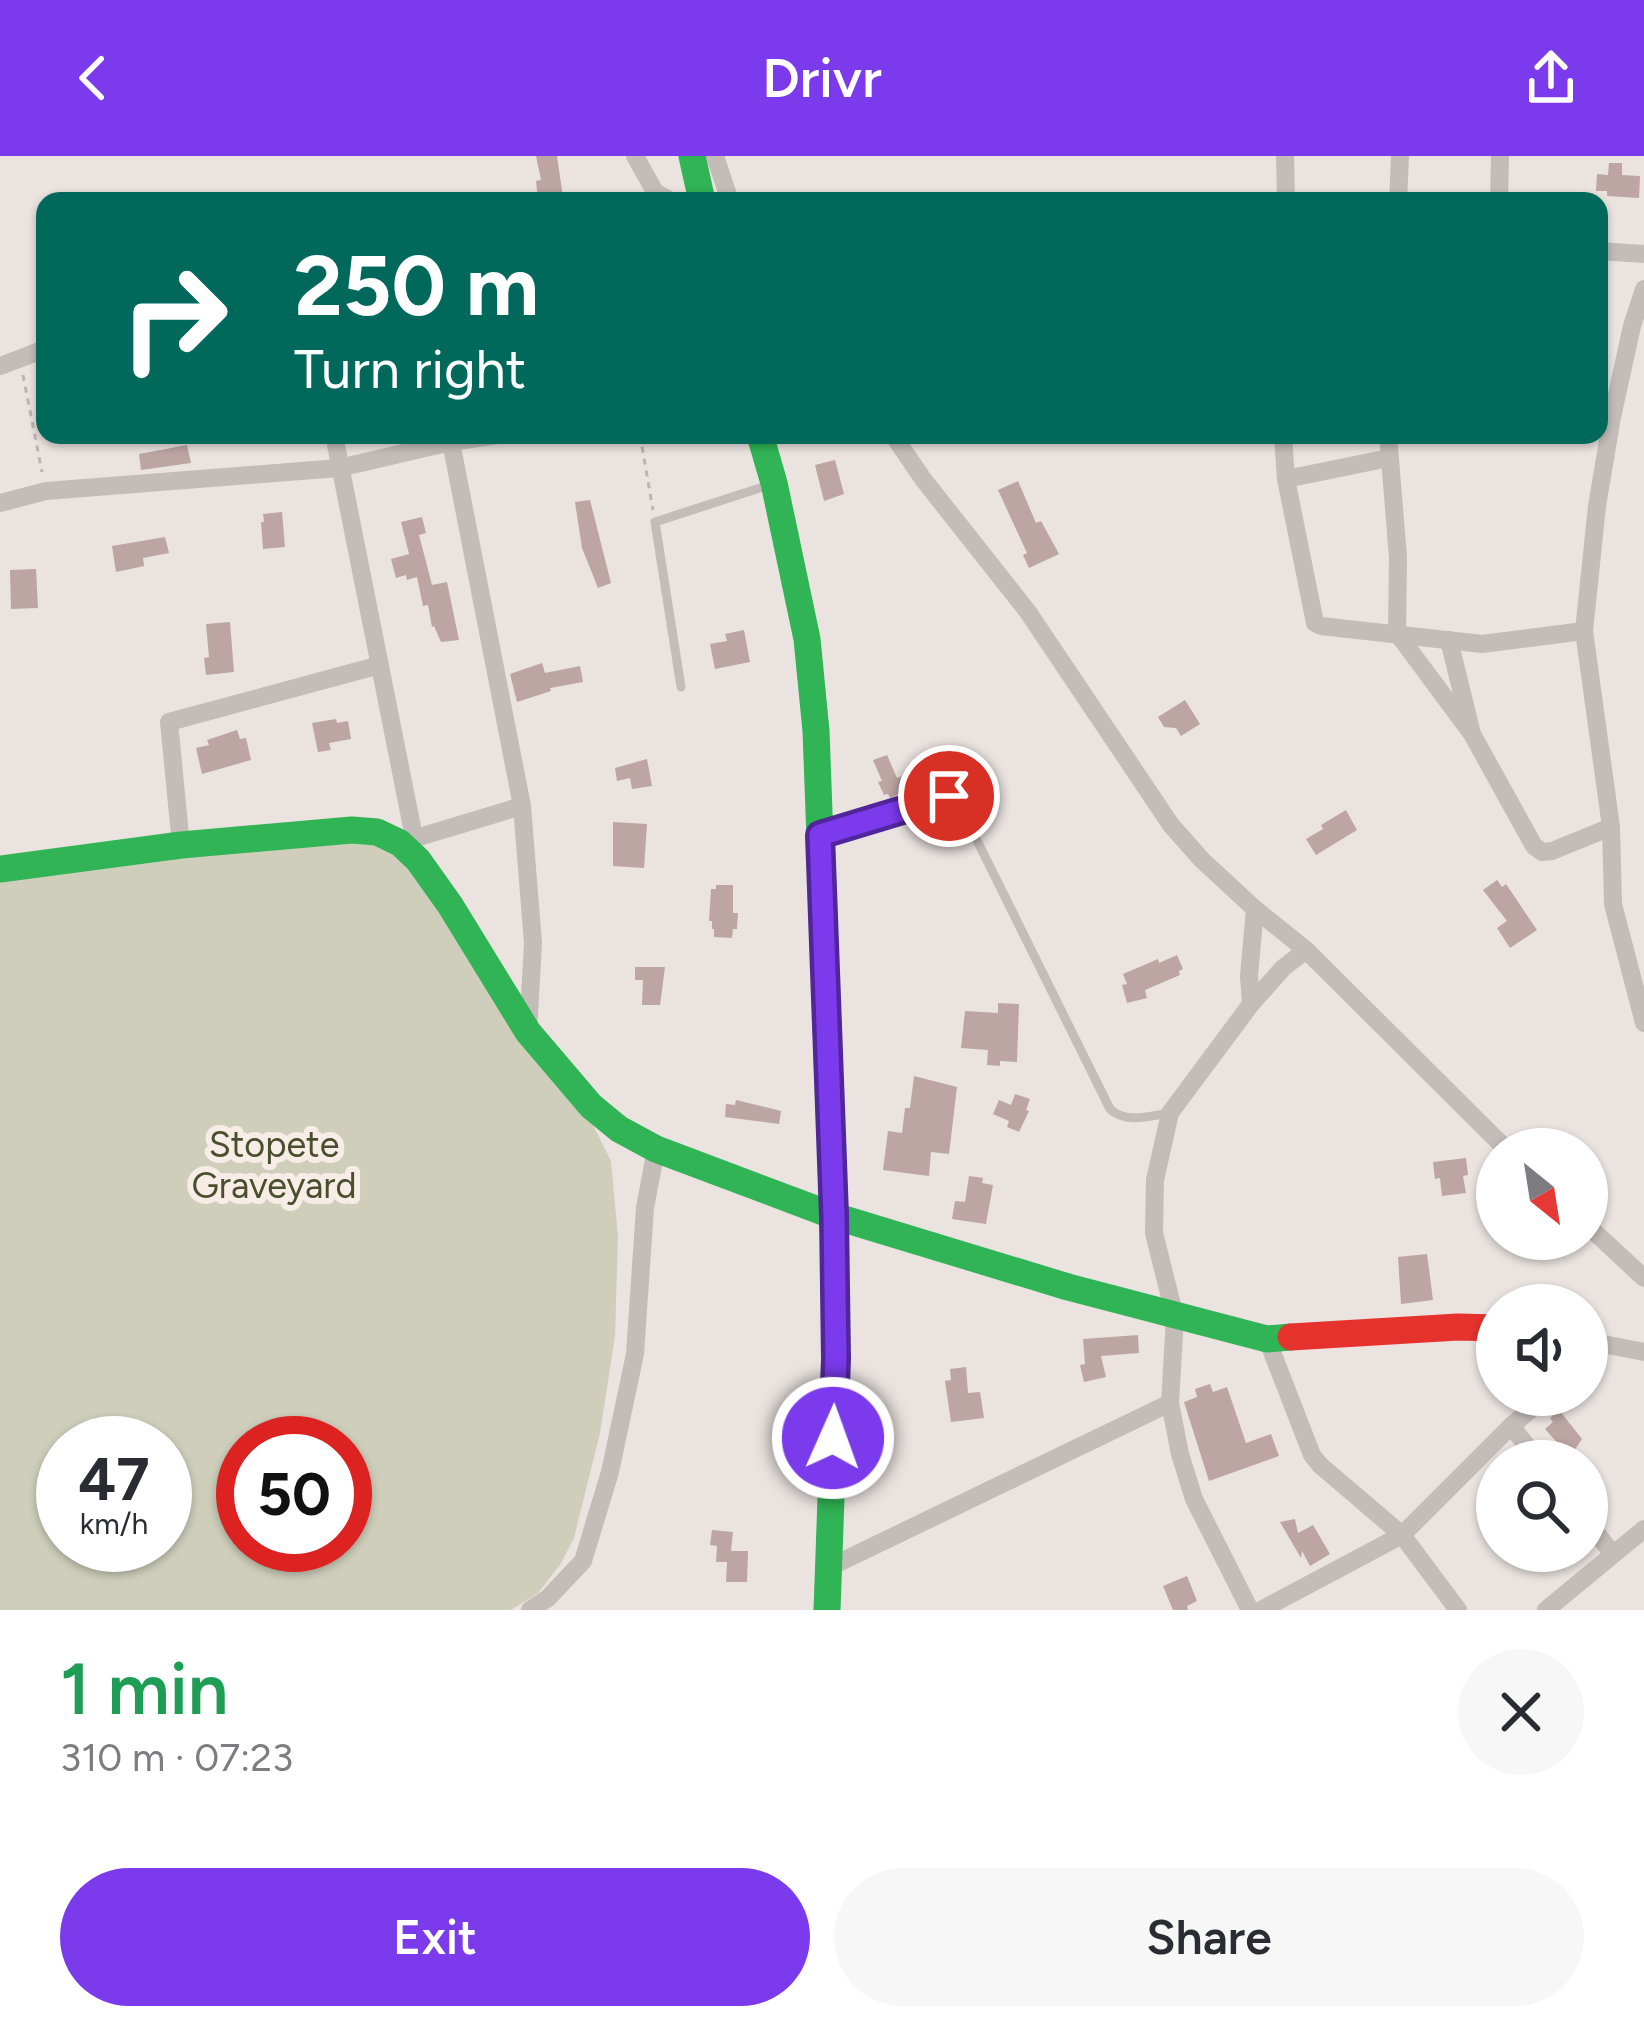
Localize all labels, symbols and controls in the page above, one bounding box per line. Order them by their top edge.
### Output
icon: back [60,45,126,111]
icon: share [1518,45,1584,111]
text: Drivr [762,46,882,111]
text: 250 m [294,235,539,336]
icon: right [96,240,252,396]
text: Turn right [294,337,526,402]
pin [898,745,1000,847]
icon: arrive [916,763,982,829]
park label: Stopete Graveyard [191,1123,357,1207]
north arrow [1476,1128,1608,1260]
map controls [1476,1128,1608,1572]
button: sound [1476,1284,1608,1416]
position arrow [770,1375,896,1501]
speed limit sign: 50 [216,1416,372,1572]
button: search [1476,1440,1608,1572]
text: 47 [78,1443,150,1515]
text: km/h [80,1505,148,1542]
text: 1 min [60,1646,228,1732]
button: close [1458,1649,1584,1775]
text: 310 m · 07:23 [60,1734,293,1781]
button: Exit [60,1868,810,2006]
button: Share [834,1868,1584,2006]

